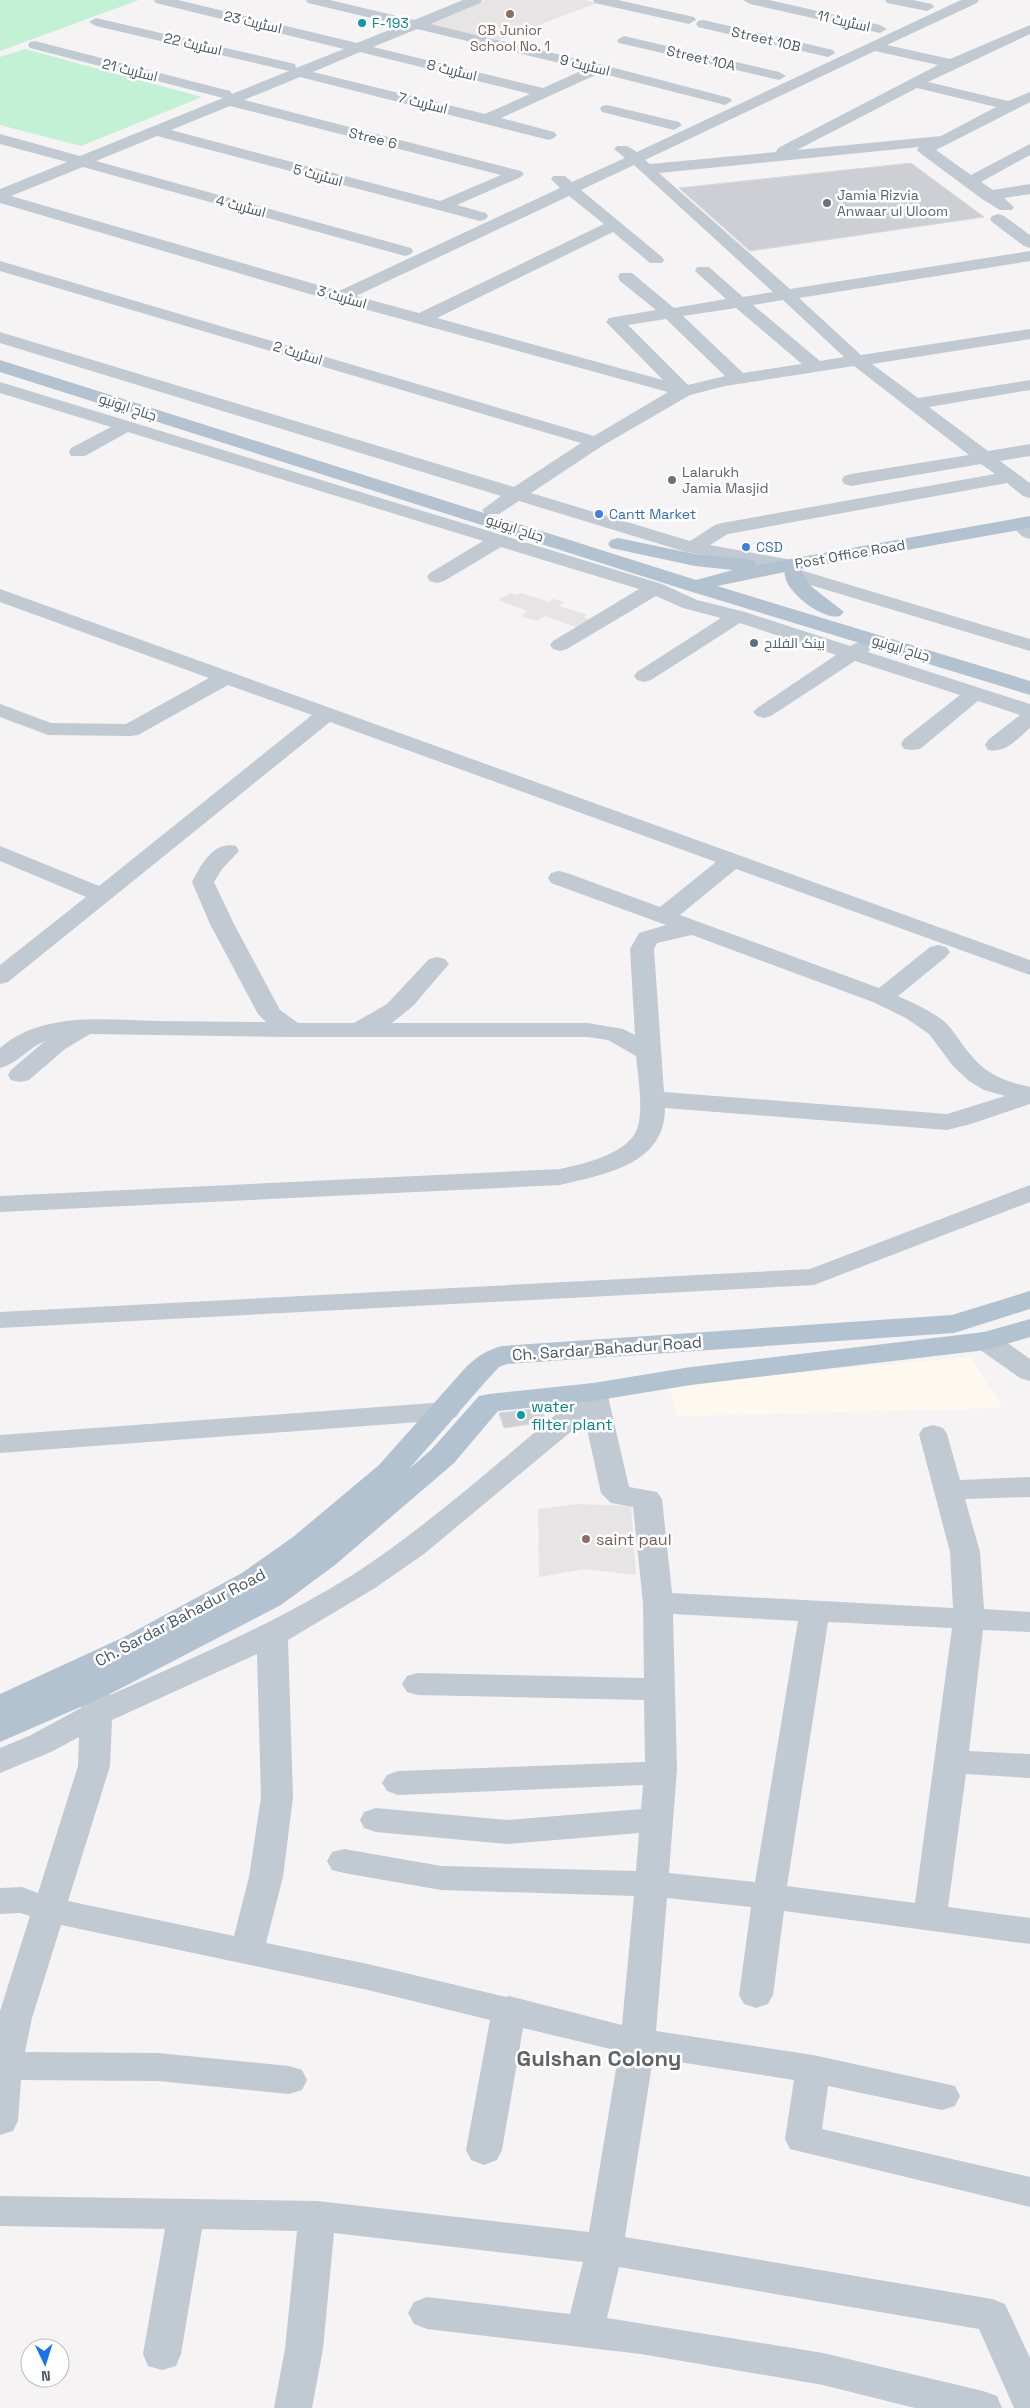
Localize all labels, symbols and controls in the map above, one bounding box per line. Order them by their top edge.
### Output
street label: اسٹریٹ 11 [816,6,872,36]
street label: اسٹریٹ 23 [222,7,284,37]
marker: CB Junior School No. 1 [504,8,516,20]
place label: F-193 [372,14,409,32]
marker: F-193 [356,17,368,29]
place label: CB Junior School No. 1 [470,21,550,55]
street label: Street 10B [730,22,802,56]
street label: اسٹریٹ 22 [162,29,224,59]
street label: Street 10A [665,41,737,75]
street label: اسٹریٹ 9 [558,50,612,80]
street label: اسٹریٹ 21 [100,54,160,86]
street label: اسٹریٹ 8 [425,55,479,85]
street label: اسٹریٹ 7 [396,88,450,118]
street label: Stree 6 [347,123,399,153]
street label: اسٹریٹ 5 [291,160,345,190]
place label: Jamia Rizvia Anwaar ul Uloom [837,186,948,220]
street label: اسٹریٹ 4 [214,191,268,221]
marker: Jamia Rizvia Anwaar ul Uloom [821,197,833,209]
street label: اسٹریٹ 3 [315,281,369,313]
street label: اسٹریٹ 2 [271,337,325,369]
street label: جناح ایونیو [97,389,159,425]
place label: Lalarukh Jamia Masjid [682,463,769,497]
marker: Lalarukh Jamia Masjid [666,474,678,486]
place label: Cantt Market [609,505,696,523]
marker: Cantt Market [593,508,605,520]
street label: جناح ایونیو [484,510,546,546]
street label: Post Office Road [793,535,907,573]
place label: CSD [756,538,783,556]
marker: CSD [740,541,752,553]
street label: جناح ایونیو [870,631,932,665]
place label: بینک الفلاح [764,634,825,652]
marker: بینک الفلاح [748,637,760,649]
street label: Ch. Sardar Bahadur Road [511,1331,703,1366]
place label: water filter plant [531,1396,613,1435]
marker: water filter plant [515,1409,527,1421]
place label: saint paul [596,1529,672,1550]
marker: saint paul [580,1533,592,1545]
street label: Ch. Sardar Bahadur Road [91,1564,269,1671]
district label: Gulshan Colony [517,2044,681,2072]
north arrow [20,2338,70,2388]
text: N [41,2367,51,2385]

